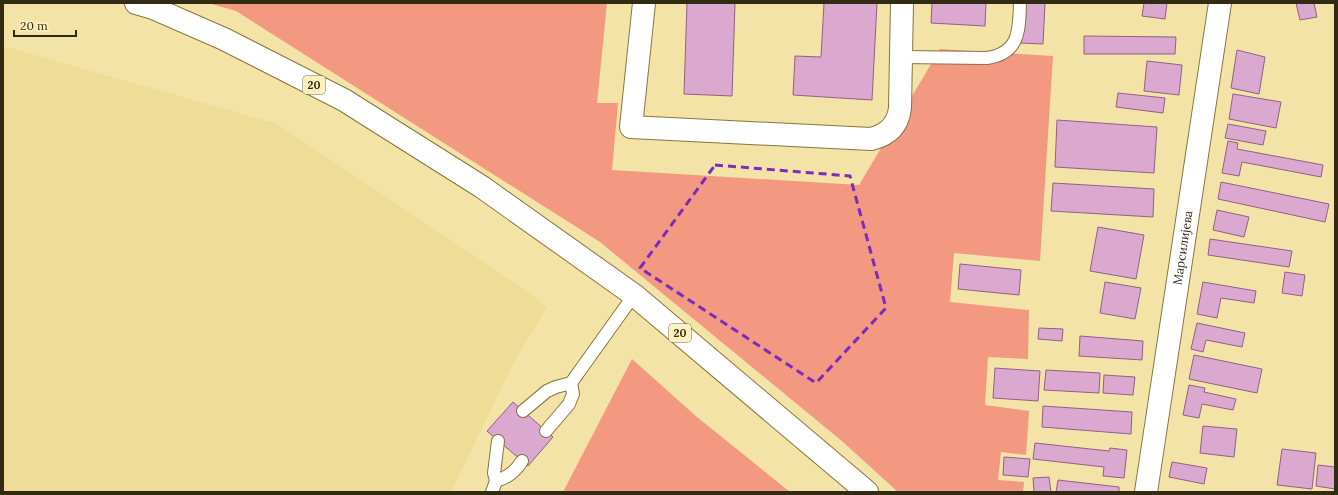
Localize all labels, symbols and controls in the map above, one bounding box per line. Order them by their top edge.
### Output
scale bar [14,12,76,38]
text: 20 m [20,18,48,33]
road number: 20 [303,76,325,94]
street label: Марсилијева [1169,209,1195,286]
road number: 20 [669,324,691,342]

